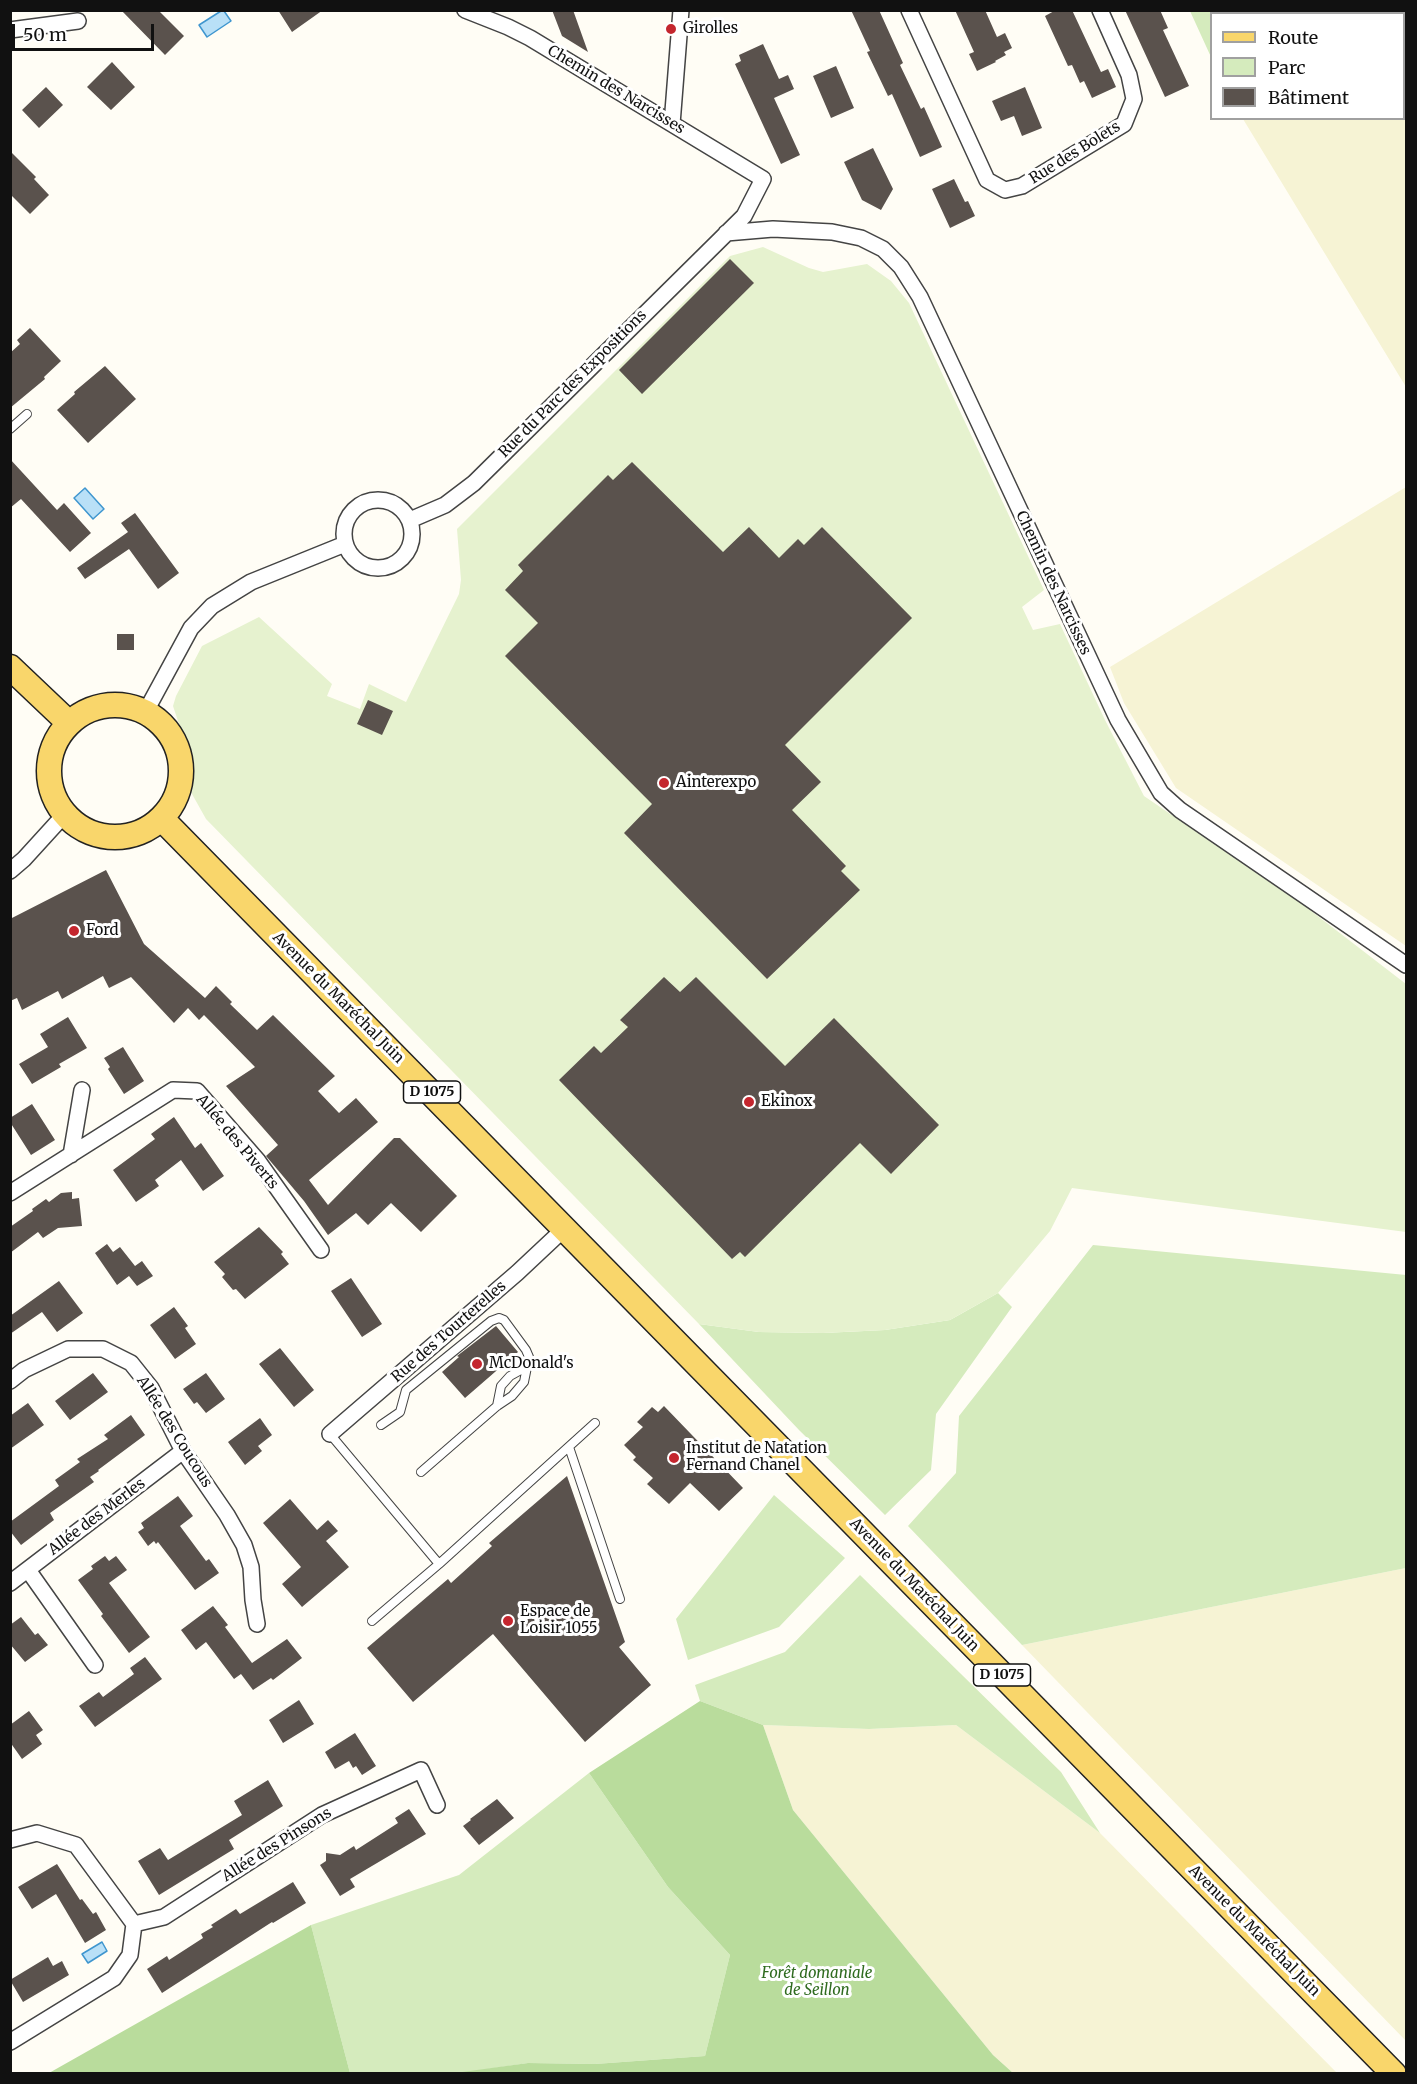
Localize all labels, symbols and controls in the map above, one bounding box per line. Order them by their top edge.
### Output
scale bar [15,12,158,50]
legend [1210,12,1405,120]
place label: Girolles [683,20,738,38]
marker: Girolles [664,22,678,36]
text: 50 m [23,23,67,46]
text: Route [1268,26,1318,49]
street label: Chemin des Narcisses [544,42,688,138]
text: Parc [1268,56,1306,79]
text: Bâtiment [1268,86,1349,109]
street label: Rue des Bolets [1026,118,1124,188]
street label: Rue du Parc des Expositions [495,306,651,462]
street label: Chemin des Narcisses [1012,508,1094,658]
place label: Ainterexpo [676,774,756,792]
marker: Ainterexpo [657,776,671,790]
place label: Ford [86,922,119,940]
marker: Ford [67,924,81,938]
street label: Avenue du Maréchal Juin [269,929,407,1067]
road number: D 1075 [404,1081,460,1103]
street label: Allée des Piverts [192,1091,282,1193]
place label: Ekinox [761,1093,812,1111]
marker: Ekinox [742,1095,756,1109]
street label: Rue des Tourterelles [388,1277,510,1387]
place label: McDonald's [489,1355,574,1373]
marker: McDonald's [470,1357,484,1371]
street label: Allée des Coucous [132,1373,216,1491]
place label: Institut de Natation Fernand Chanel [686,1440,827,1475]
marker: Institut de Natation Fernand Chanel [667,1451,681,1465]
street label: Allée des Merles [45,1475,149,1559]
street label: Avenue du Maréchal Juin [846,1515,982,1655]
place label: Espace de Loisir 1055 [520,1603,598,1638]
marker: Espace de Loisir 1055 [501,1614,515,1628]
road number: D 1075 [974,1664,1030,1686]
street label: Allée des Pinsons [219,1804,335,1886]
street label: Avenue du Maréchal Juin [1185,1862,1323,2000]
park label: Forêt domaniale de Seillon [762,1965,872,2000]

